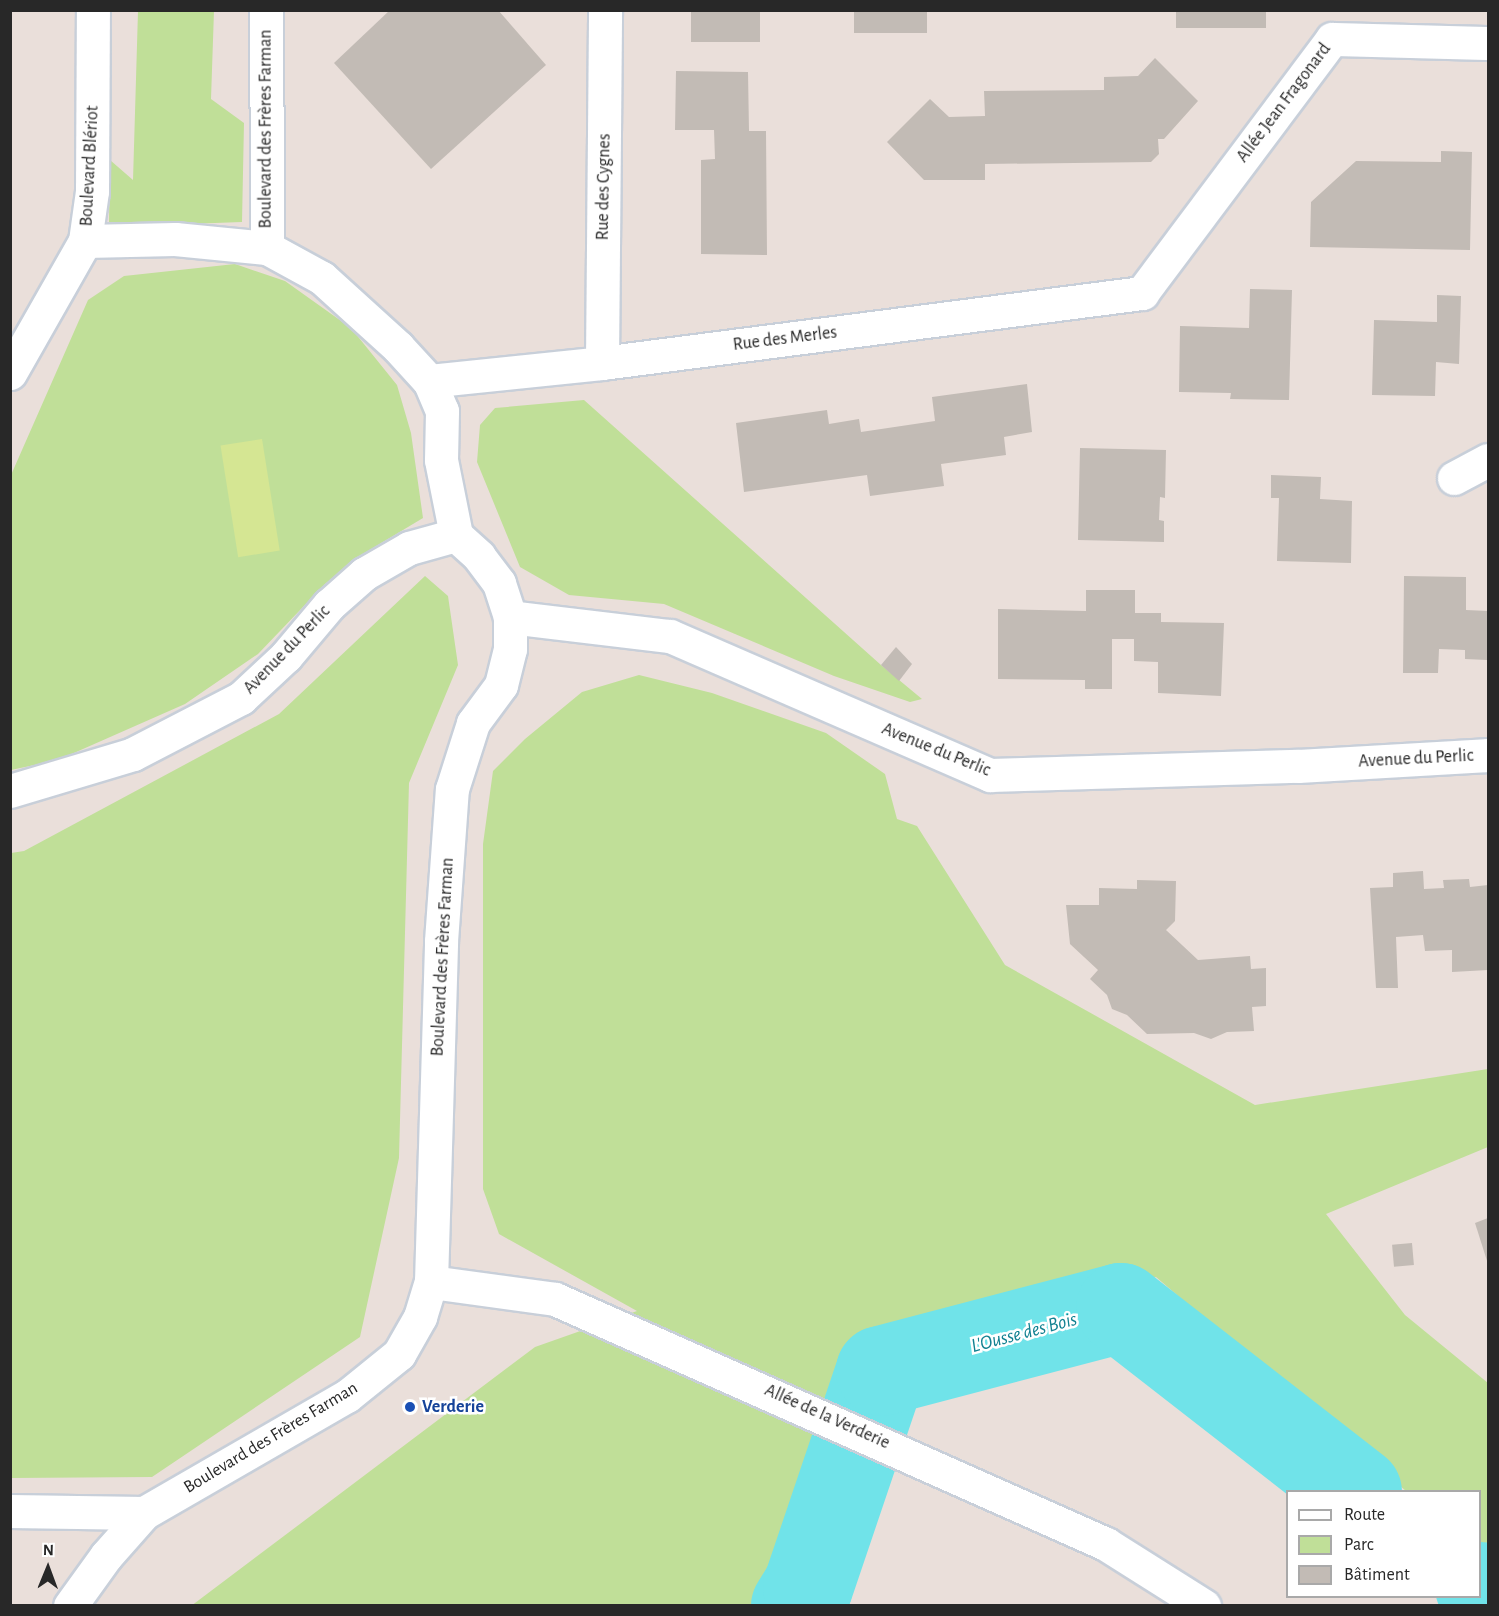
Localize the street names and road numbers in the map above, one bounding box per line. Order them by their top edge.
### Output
street label: Boulevard des Frères Farman [255,29,277,229]
street label: Allée Jean Fragonard [1232,39,1336,167]
street label: Boulevard Blériot [76,105,104,227]
street label: Rue des Cygnes [592,133,616,241]
street label: Rue des Merles [732,322,838,356]
street label: Avenue du Perlic [239,601,335,699]
street label: Avenue du Perlic [878,718,994,782]
street label: Avenue du Perlic [1358,745,1474,773]
street label: Boulevard des Frères Farman [427,857,459,1057]
street label: Boulevard des Frères Farman [180,1377,362,1499]
street label: Allée de la Verderie [761,1380,893,1454]

